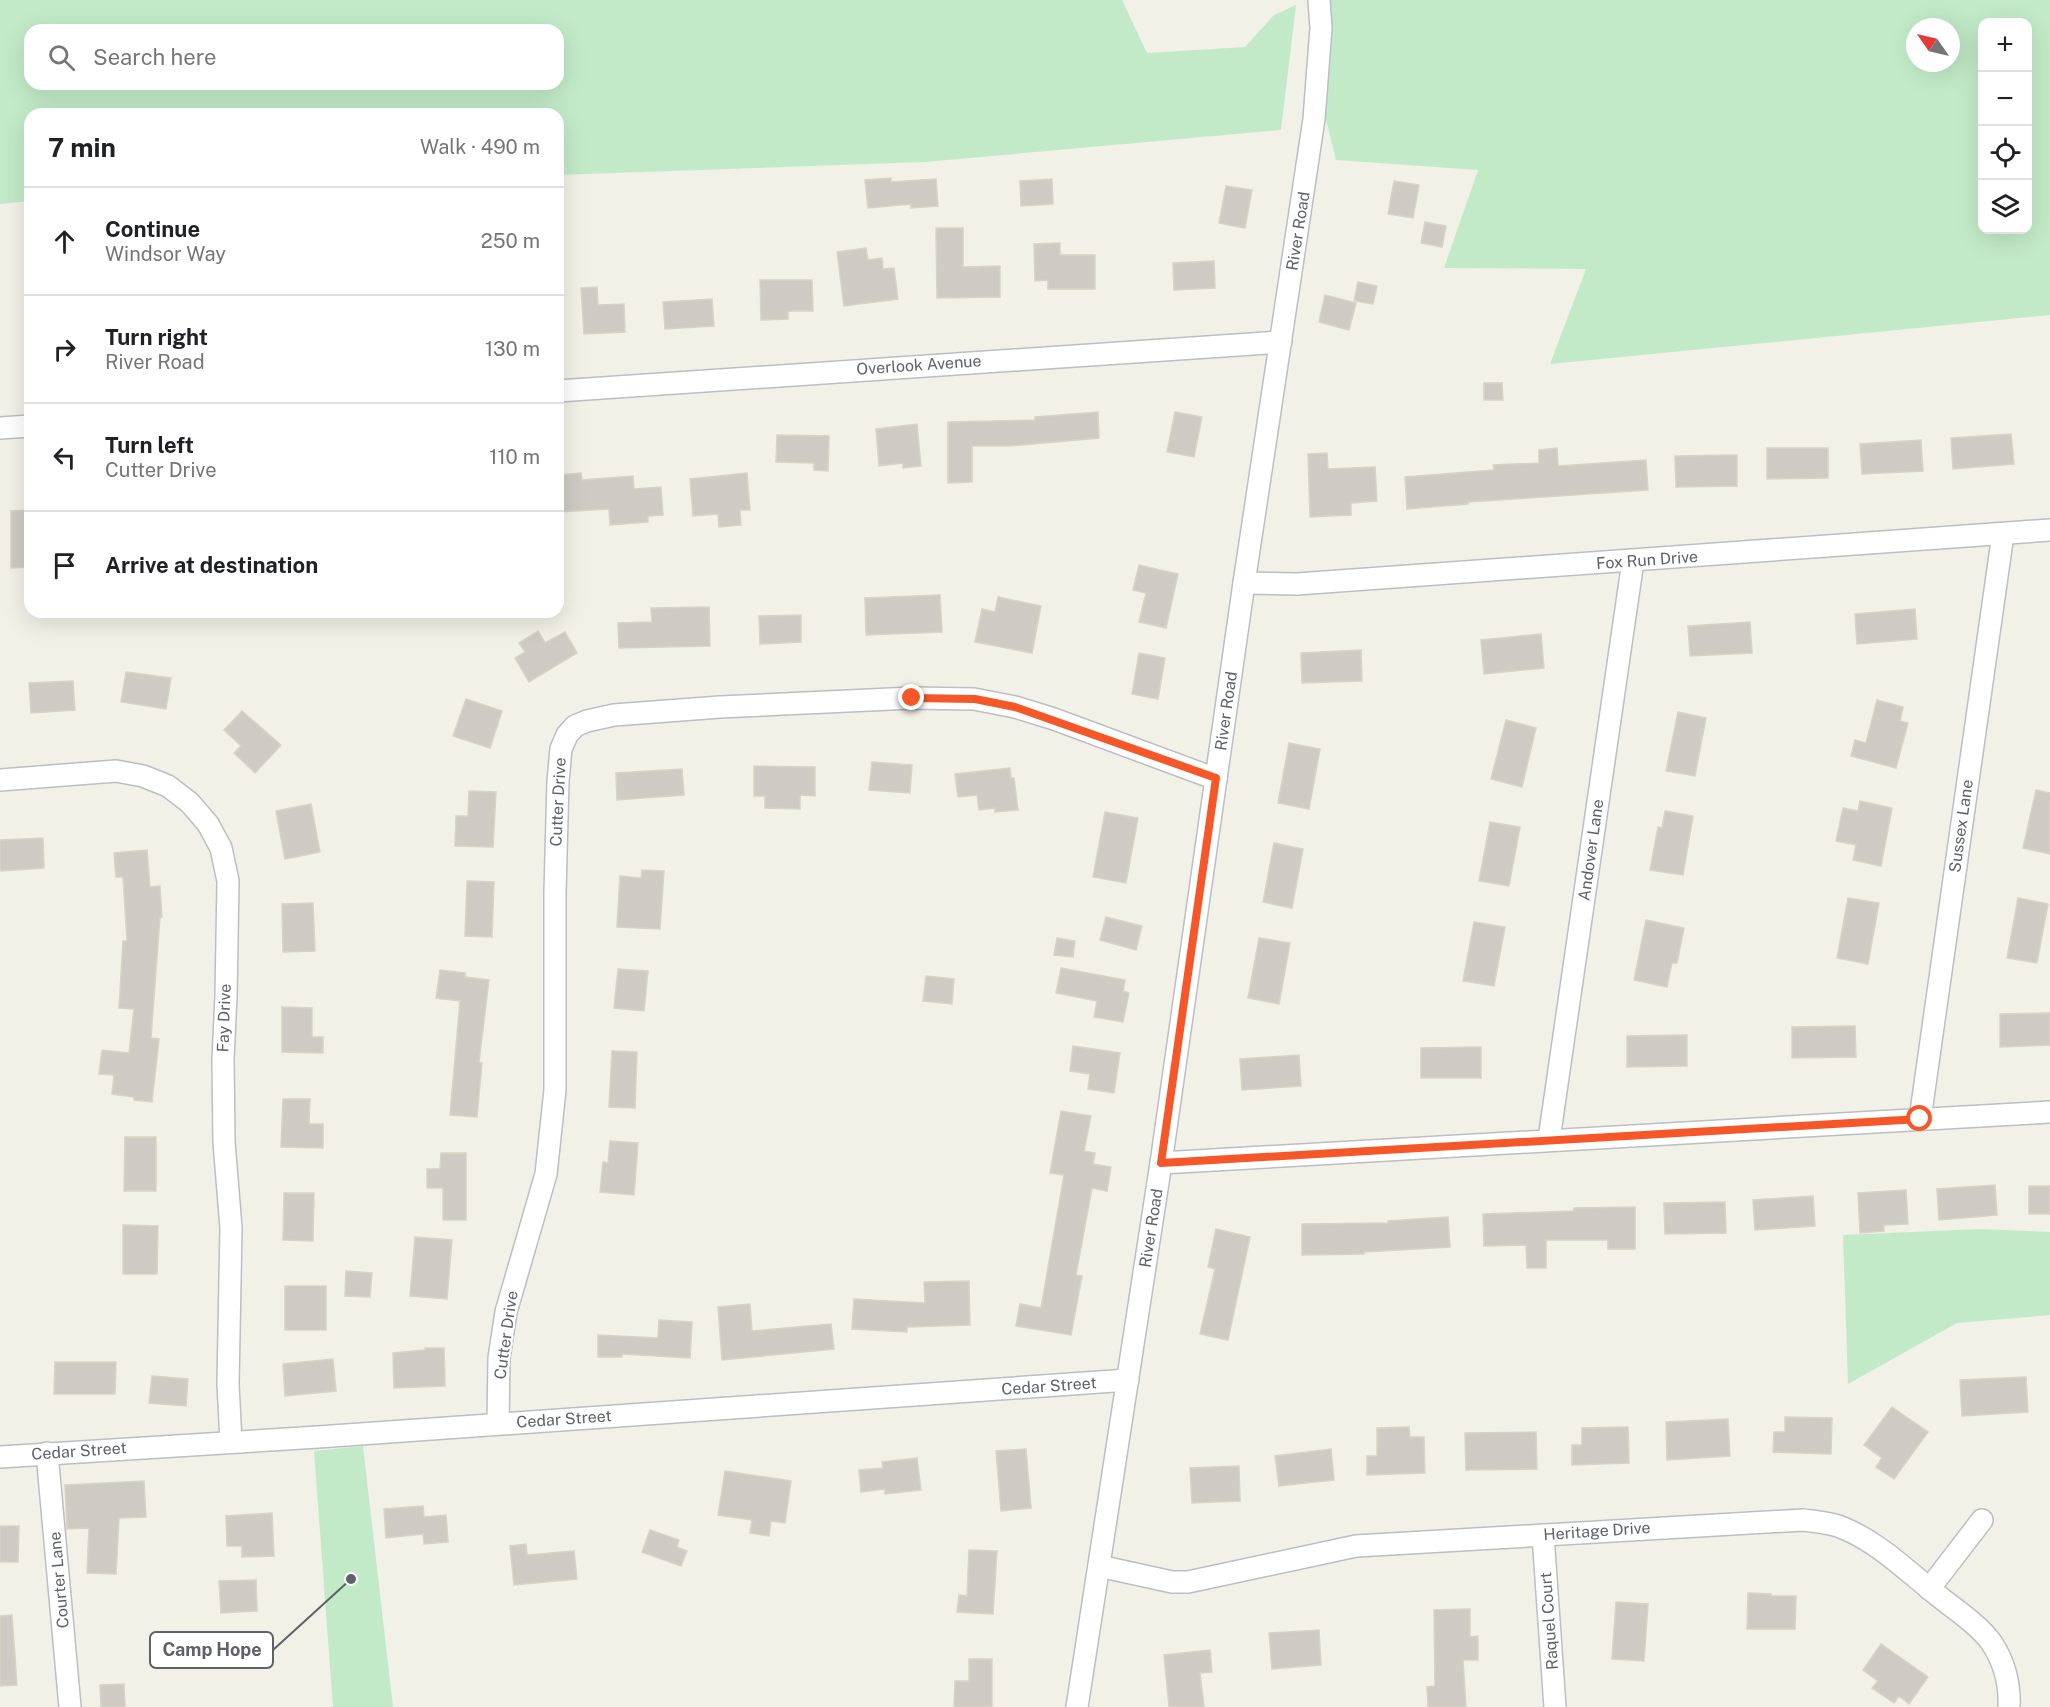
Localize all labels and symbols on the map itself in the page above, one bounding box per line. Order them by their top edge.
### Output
north arrow [1906,18,1960,72]
street label: River Road [1282,190,1314,272]
street label: Overlook Avenue [856,351,982,379]
street label: Fox Run Drive [1595,547,1699,573]
street label: River Road [1211,670,1241,752]
route end [898,684,924,710]
street label: Cutter Drive [546,757,570,847]
street label: Sussex Lane [1945,778,1977,874]
street label: Andover Lane [1574,798,1608,902]
street label: Fay Drive [213,983,235,1053]
route start [1906,1105,1932,1131]
street label: River Road [1135,1187,1167,1269]
street label: Cutter Drive [490,1289,522,1381]
street label: Cedar Street [1001,1373,1097,1399]
street label: Cedar Street [516,1406,612,1432]
street label: Cedar Street [31,1438,127,1464]
street label: Heritage Drive [1543,1518,1651,1544]
street label: Courter Lane [45,1531,73,1629]
street label: Raquel Court [1536,1572,1562,1670]
callout: Camp Hope [150,1632,273,1668]
text: Camp Hope [162,1639,262,1660]

